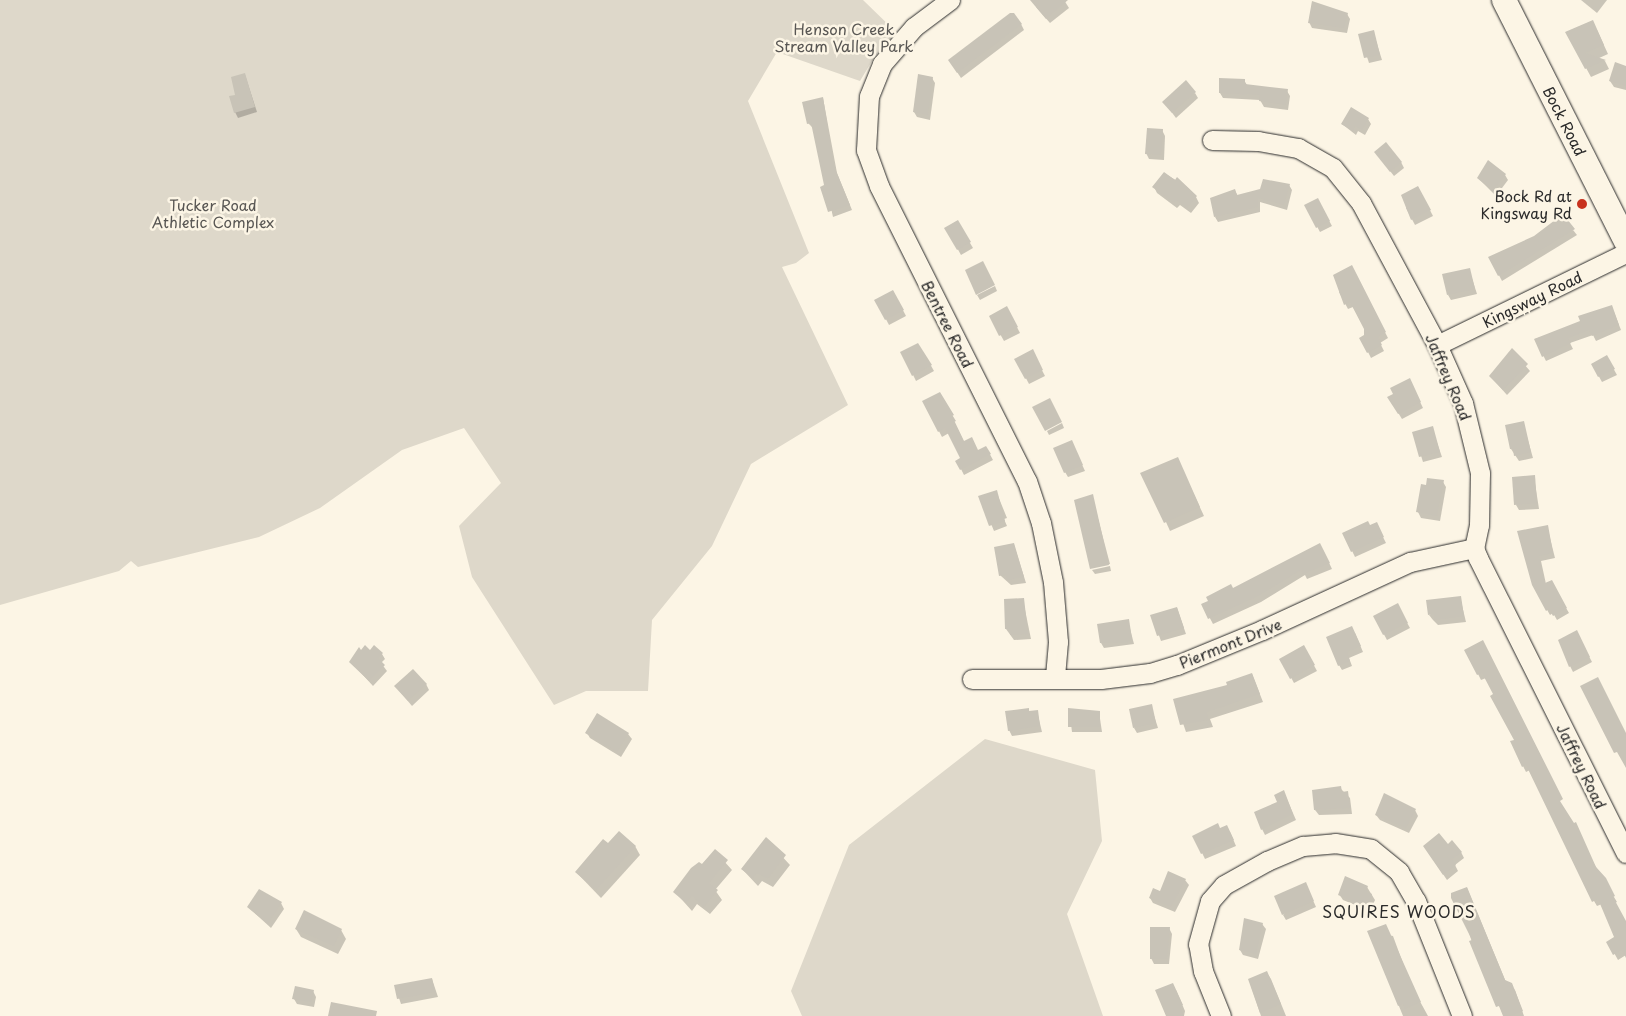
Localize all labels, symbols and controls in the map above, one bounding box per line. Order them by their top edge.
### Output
park label: Henson Creek Stream Valley Park [774,19,914,54]
street label: Bock Road [1540,83,1590,159]
place label: Bock Rd at Kingsway Rd [1481,186,1572,221]
park label: Tucker Road Athletic Complex [152,195,274,230]
marker: Bock Rd at Kingsway Rd [1576,198,1588,210]
street label: Kingsway Road [1480,267,1584,331]
street label: Bentree Road [918,276,978,372]
street label: Jaffrey Road [1423,331,1475,423]
street label: Piermont Drive [1176,614,1284,672]
street label: Jaffrey Road [1553,720,1611,812]
district label: SQUIRES WOODS [1320,901,1478,921]

